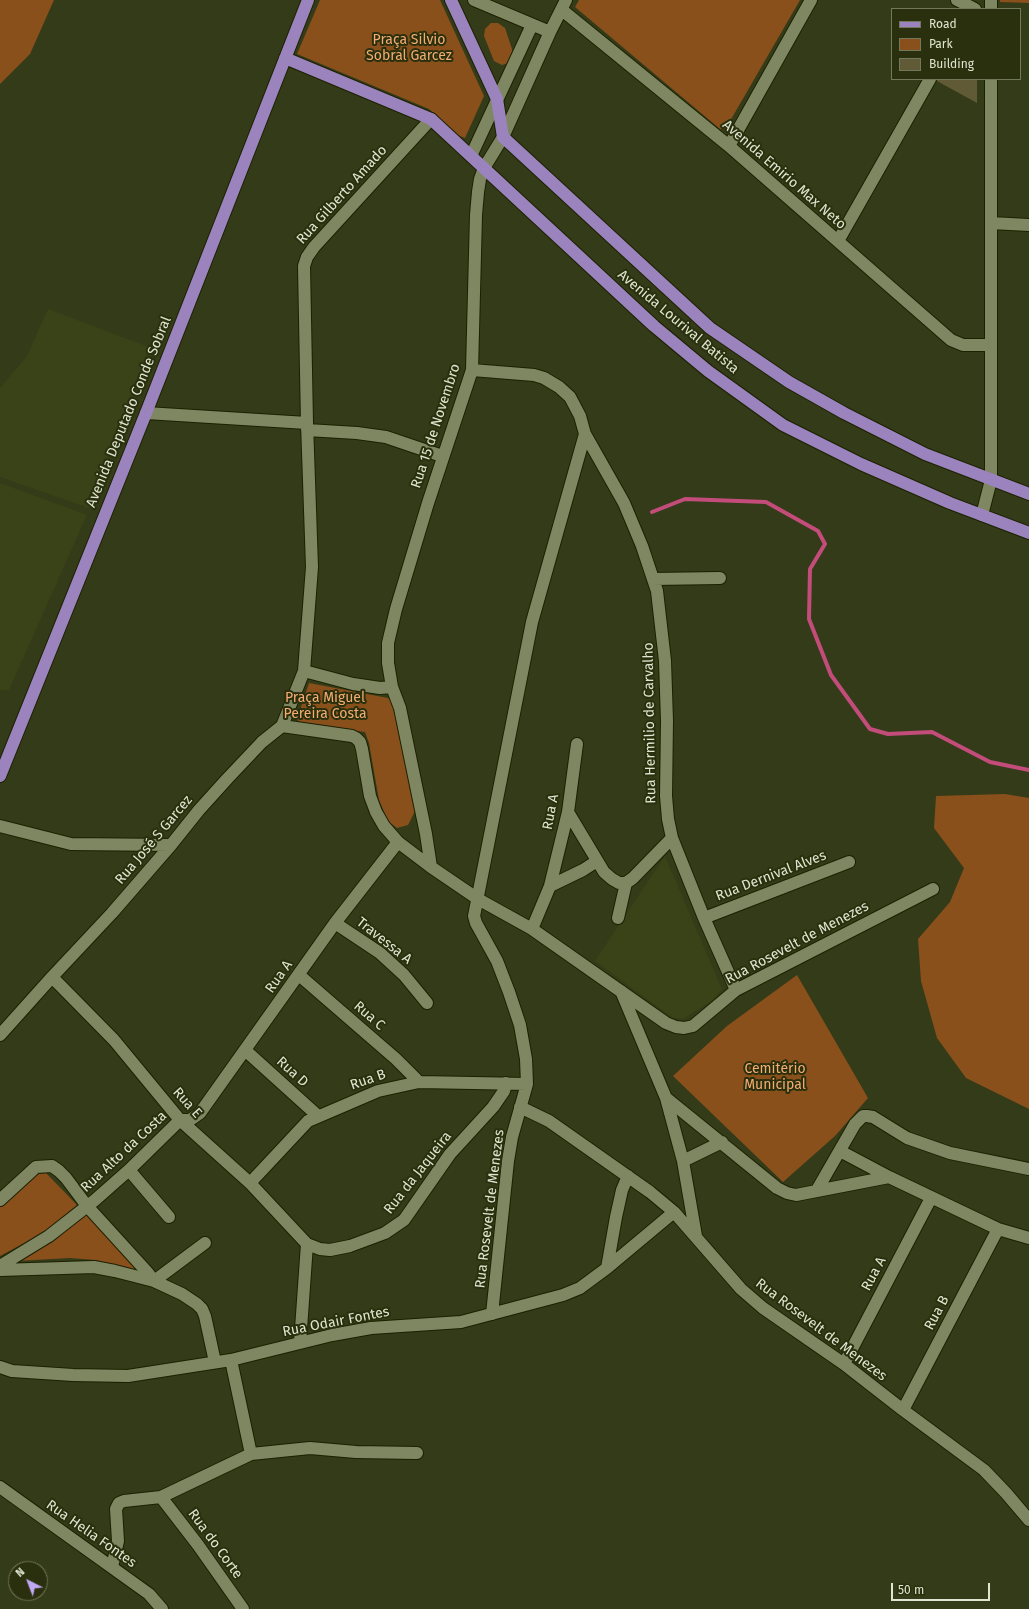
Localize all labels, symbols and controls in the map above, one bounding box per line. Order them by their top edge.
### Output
legend [891,8,1021,80]
text: Road [929,17,957,31]
park label: Praça Silvio Sobral Garcez [366,32,452,64]
text: Park [929,37,953,51]
text: Building [929,57,974,71]
street label: Avenida Emirio Max Neto [719,117,849,233]
street label: Rua Gilberto Amado [293,142,391,248]
street label: Avenida Lourival Batista [614,266,742,378]
street label: Avenida Deputado Conde Sobral [83,314,175,510]
street label: Rua 15 de Novembro [408,362,464,490]
street label: Rua Hermilio de Carvalho [640,642,660,804]
park label: Praça Miguel Pereira Costa [284,690,366,722]
street label: Rua José S Garcez [112,792,196,888]
street label: Rua A [539,793,563,831]
street label: Rua Dernival Alves [713,847,829,905]
street label: Rua Rosevelt de Menezes [722,898,872,988]
street label: Travessa A [353,914,415,968]
street label: Rua A [262,957,296,997]
street label: Rua C [350,998,388,1034]
street label: Rua D [273,1053,311,1091]
park label: Cemitério Municipal [744,1061,806,1094]
street label: Rua B [348,1066,388,1094]
street label: Rua E [169,1084,205,1122]
street label: Rua Alto da Costa [78,1108,170,1196]
street label: Rua da Jaqueira [381,1128,455,1218]
street label: Rua Rosevelt de Menezes [472,1129,508,1289]
street label: Rua A [858,1254,890,1294]
street label: Rua Rosevelt de Menezes [752,1275,890,1385]
street label: Rua B [921,1293,953,1333]
street label: Rua Odair Fontes [281,1303,391,1341]
street label: Rua Helia Fontes [43,1497,139,1571]
street label: Rua do Corte [184,1506,246,1582]
north arrow [8,1561,48,1601]
text: N [13,1565,27,1580]
scale bar [893,1575,992,1601]
text: 50 m [898,1583,924,1597]

